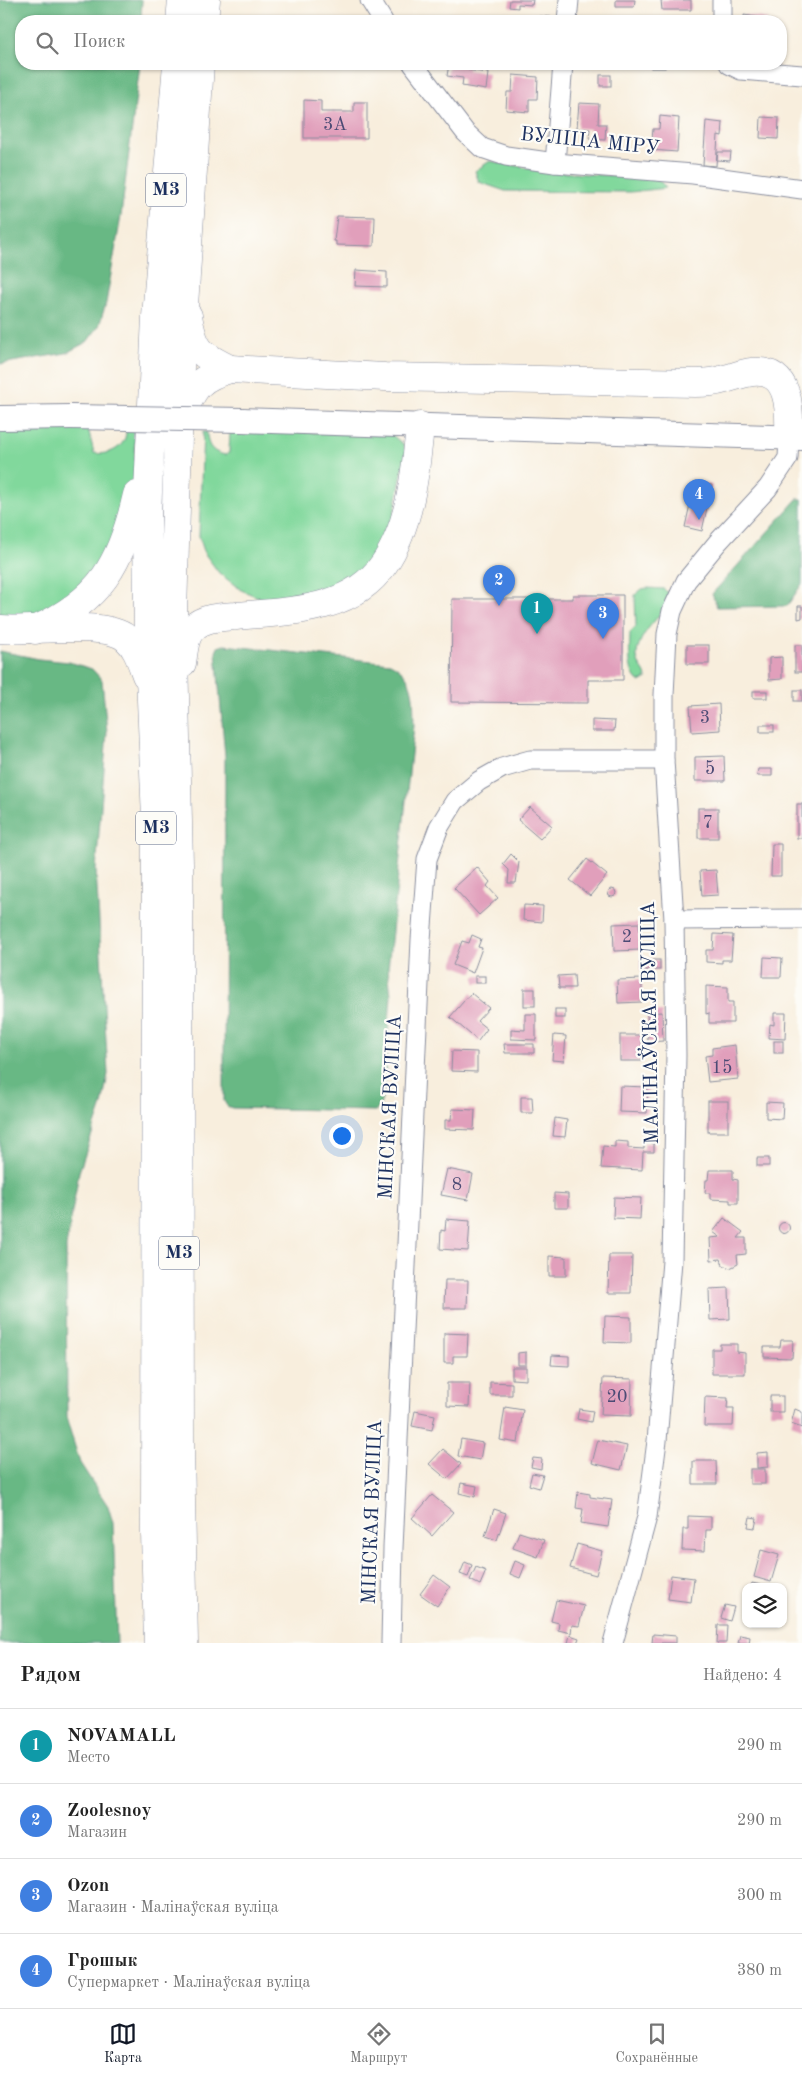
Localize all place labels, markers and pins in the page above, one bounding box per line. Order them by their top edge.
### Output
pin: 4 [683,479,715,520]
pin: 2 [483,565,515,606]
pin: 1 [521,593,553,634]
pin: 3 [587,598,619,639]

